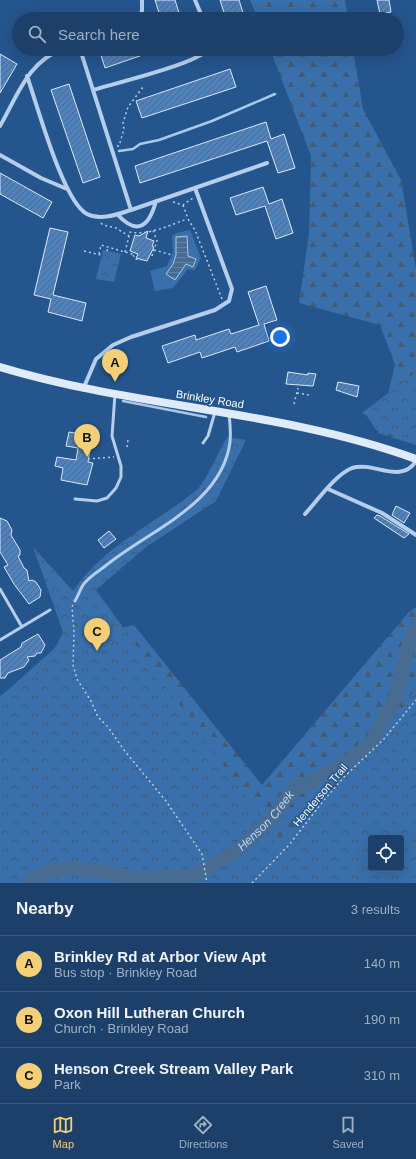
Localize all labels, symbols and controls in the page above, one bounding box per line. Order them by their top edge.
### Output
search box [12,12,404,56]
icon: search [26,23,48,45]
text: Search here [58,26,140,43]
your location [270,327,290,347]
pin: A [102,349,128,382]
street label: Brinkley Road [175,388,245,410]
pin: B [74,424,100,457]
pin: C [84,618,110,651]
street label: Henderson Trail [290,761,350,829]
water label: Henson Creek [235,787,297,854]
map controls [368,835,404,871]
button: locate [368,835,404,871]
text: Nearby [16,899,74,918]
text: 3 results [351,902,400,917]
text: Brinkley Rd at Arbor View Apt [54,948,266,965]
text: A [24,956,34,971]
text: 140 m [364,956,400,971]
text: Bus stop · Brinkley Road [54,965,197,980]
text: Oxon Hill Lutheran Church [54,1004,245,1021]
text: B [24,1012,34,1027]
text: 190 m [364,1012,400,1027]
text: Church · Brinkley Road [54,1021,188,1036]
text: Henson Creek Stream Valley Park [54,1060,293,1077]
text: C [24,1068,34,1083]
text: 310 m [364,1068,400,1083]
text: Park [54,1077,81,1092]
tab: Map [52,1114,74,1150]
tab: Directions [179,1114,228,1150]
tab: Saved [332,1114,364,1150]

